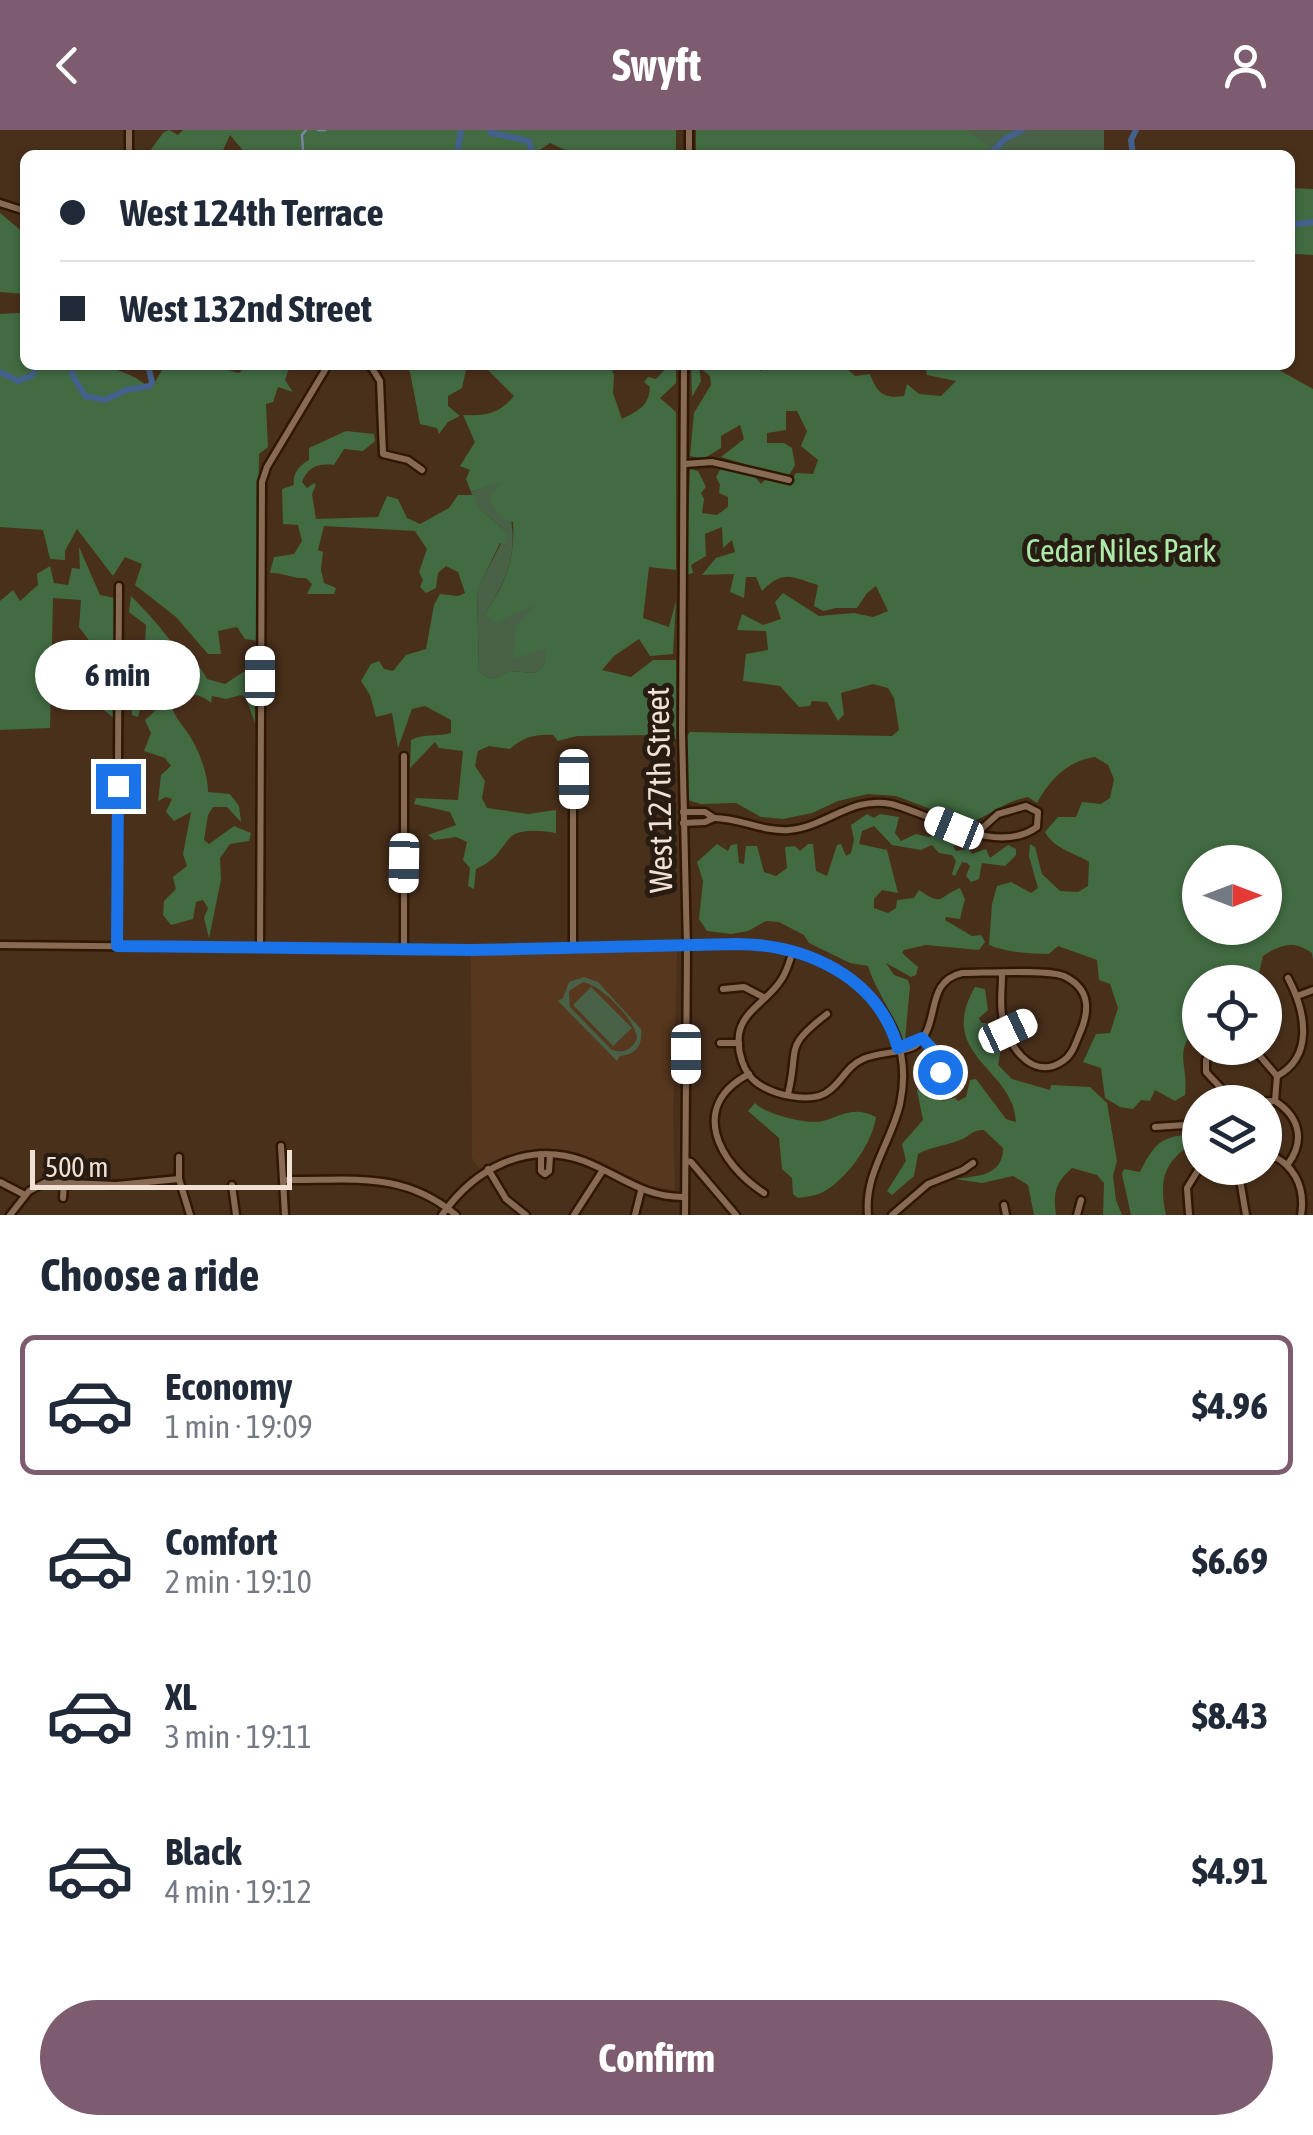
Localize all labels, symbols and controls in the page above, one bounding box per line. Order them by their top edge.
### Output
icon: back [40,38,95,93]
icon: person [1218,38,1273,93]
text: Swyft [612,39,701,91]
text: West 124th Terrace [120,191,384,234]
text: West 132nd Street [120,287,372,330]
park label: Cedar Niles Park [1026,532,1216,569]
callout: 6 min [36,641,200,711]
car [245,646,275,706]
text: 6 min [85,656,150,693]
street label: West 127th Street [639,687,679,893]
car [559,749,589,809]
route end [96,764,141,809]
car [921,803,987,853]
car [388,833,420,893]
north arrow [1182,845,1282,945]
map controls [1182,845,1282,1185]
button: locate [1182,965,1282,1065]
car [974,1005,1042,1057]
car [671,1024,701,1084]
route start [918,1050,963,1095]
button: layers [1182,1085,1282,1185]
scale bar [30,1145,292,1190]
text: 500 m [45,1151,108,1183]
text: Choose a ride [40,1249,259,1301]
icon: car [45,1360,135,1450]
text: Economy [165,1365,292,1408]
text: $4.96 [1192,1384,1268,1427]
text: 1 min · 19:09 [165,1408,312,1445]
icon: car [45,1515,135,1605]
text: Comfort [165,1520,277,1563]
text: $6.69 [1192,1539,1268,1582]
text: 2 min · 19:10 [165,1563,312,1600]
icon: car [45,1670,135,1760]
text: XL [165,1675,197,1718]
text: $8.43 [1192,1694,1268,1737]
text: 3 min · 19:11 [165,1718,312,1755]
icon: car [45,1825,135,1915]
text: Black [165,1830,242,1873]
text: $4.91 [1192,1849,1268,1892]
text: 4 min · 19:12 [165,1873,312,1910]
button: Confirm [40,2000,1273,2115]

